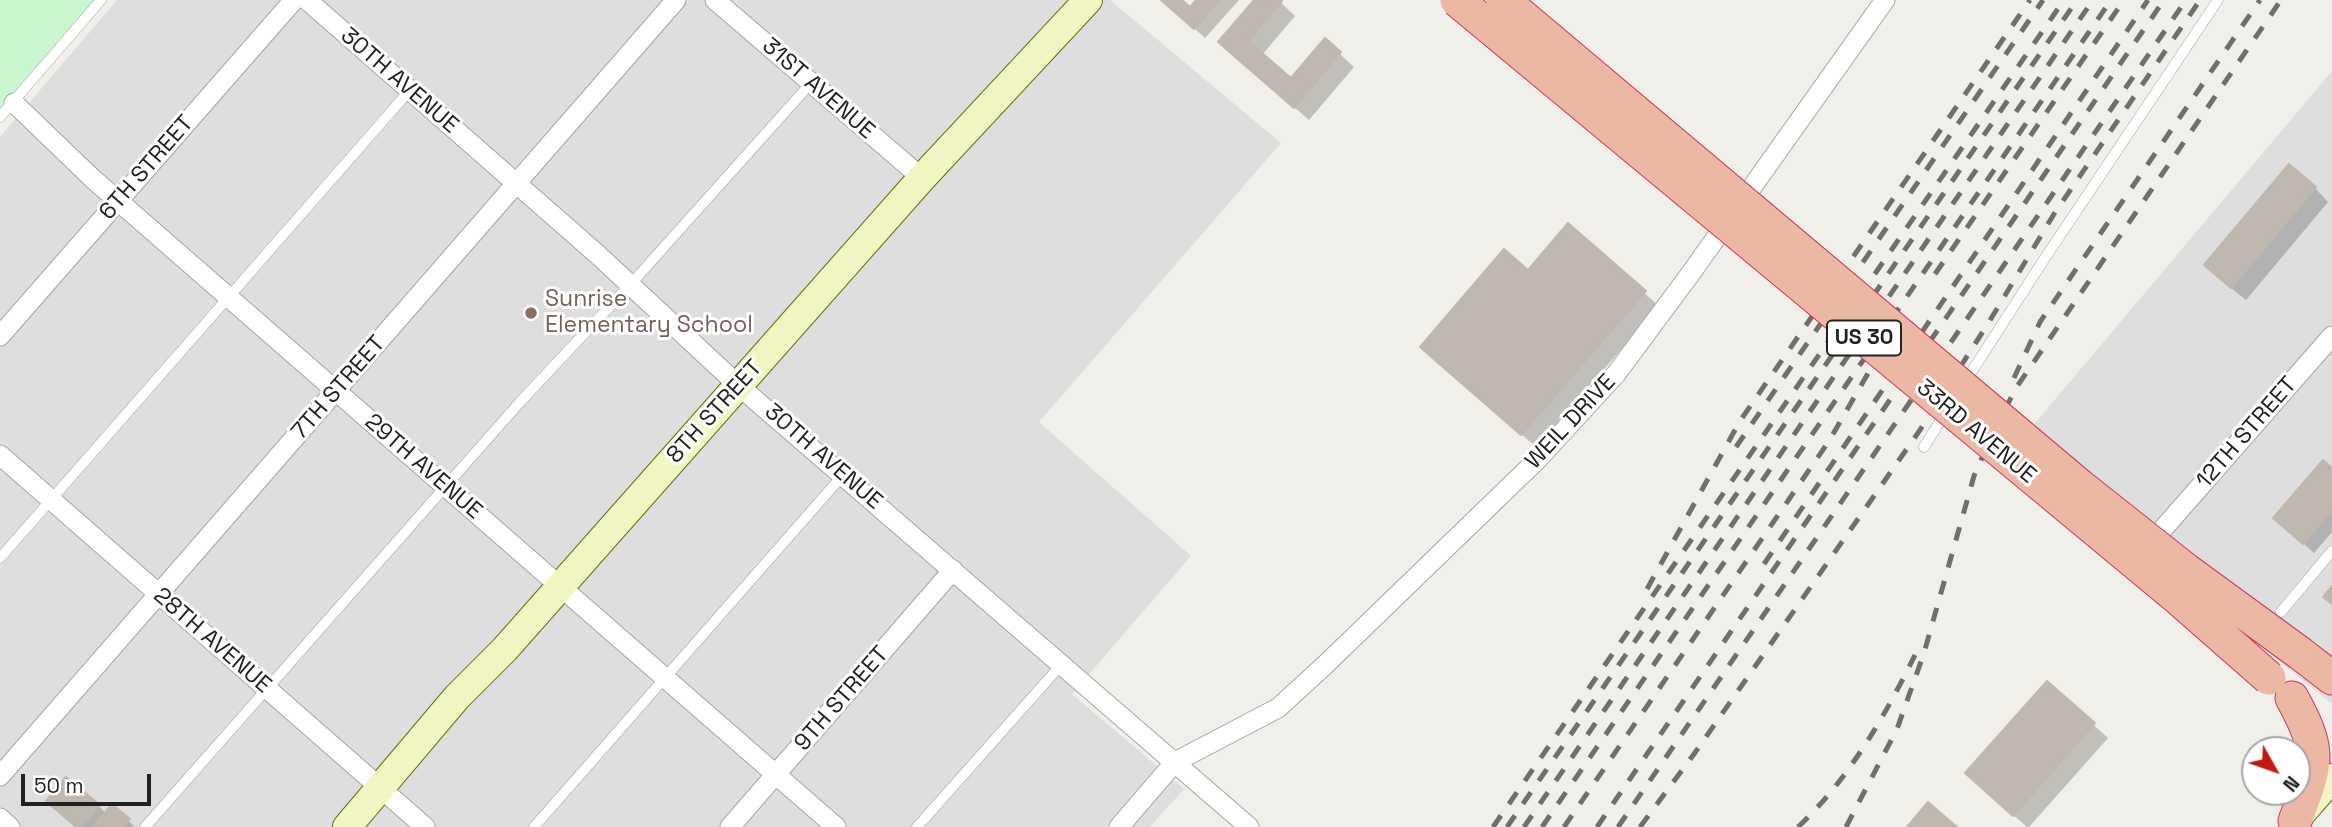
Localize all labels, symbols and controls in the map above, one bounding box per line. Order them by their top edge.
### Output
street label: 30TH AVENUE [334,22,464,140]
street label: 31ST AVENUE [756,33,880,145]
street label: 6TH STREET [94,110,200,226]
place label: Sunrise Elementary School [545,286,753,340]
marker: Sunrise Elementary School [523,305,539,321]
road number: US 30 [1827,320,1901,356]
street label: 7TH STREET [286,331,392,445]
street label: 8TH STREET [661,355,769,469]
street label: WEIL DRIVE [1520,369,1622,475]
street label: 12TH STREET [2191,372,2303,494]
street label: 33RD AVENUE [1911,374,2041,490]
street label: 30TH AVENUE [758,398,888,516]
street label: 29TH AVENUE [359,409,487,525]
street label: 28TH AVENUE [148,582,276,700]
street label: 9TH STREET [789,641,895,757]
north arrow [2241,736,2311,806]
scale bar [24,760,154,804]
text: N [2277,771,2305,796]
text: 50 m [34,772,84,799]

